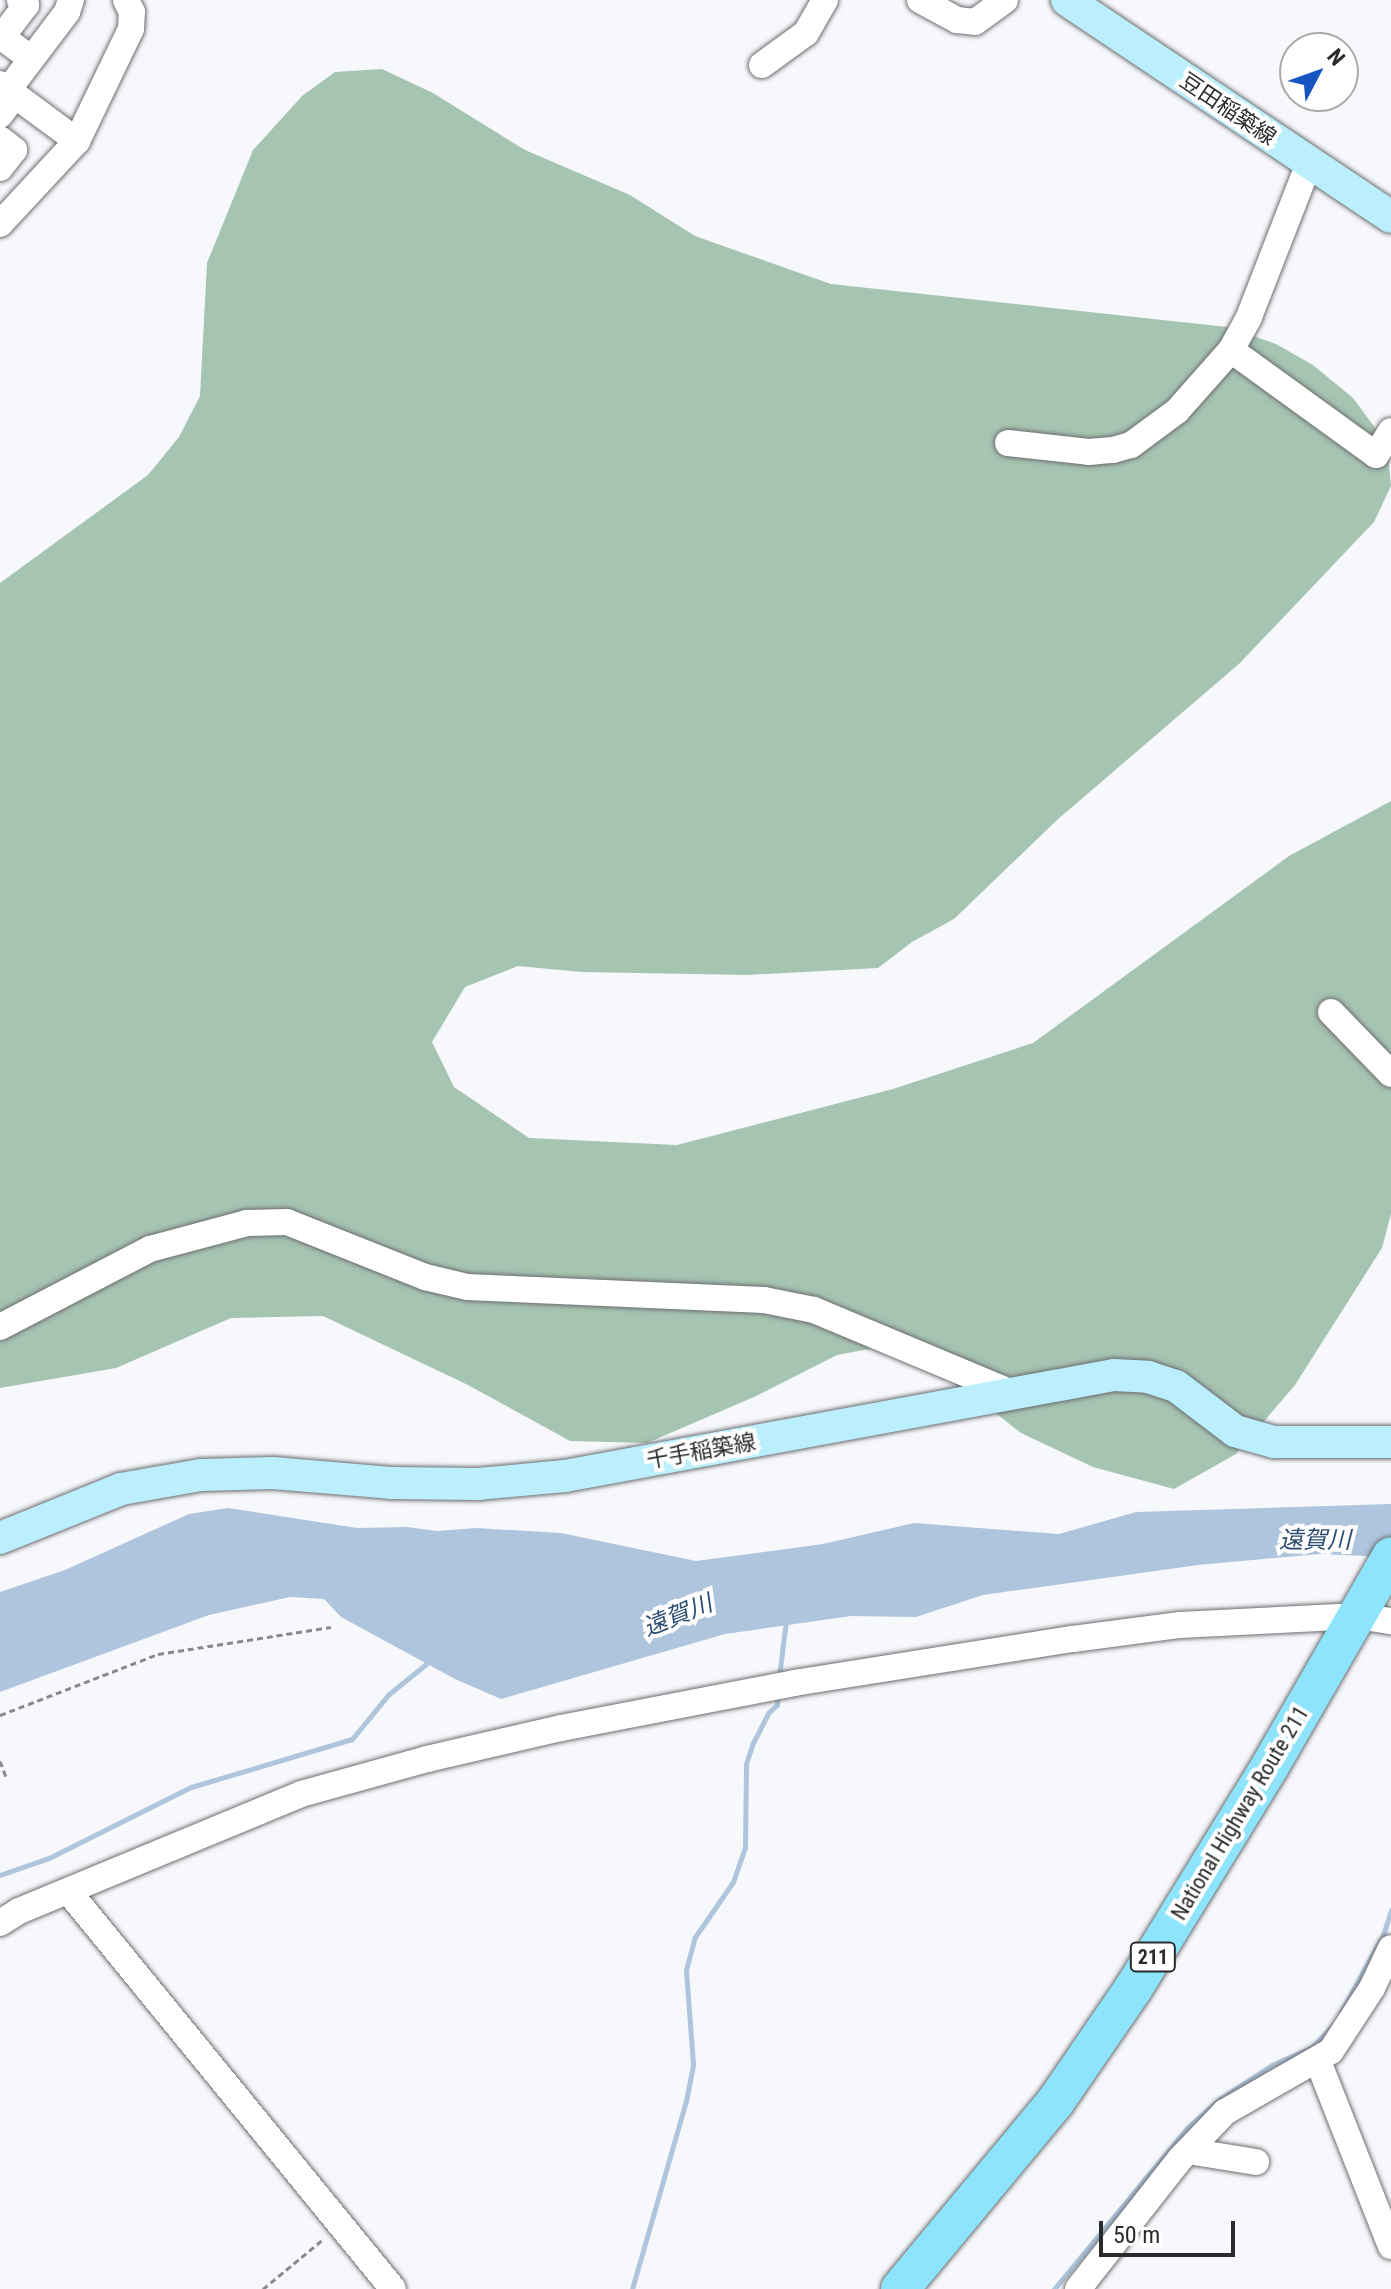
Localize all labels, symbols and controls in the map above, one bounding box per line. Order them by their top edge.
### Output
north arrow [1279,32,1359,112]
text: N [1322,44,1350,71]
street label: 豆田稲築線 [1175,67,1281,151]
street label: 千手稲築線 [645,1428,757,1474]
water label: 遠賀川 [1279,1527,1351,1555]
water label: 遠賀川 [639,1589,717,1643]
street label: National Highway Route 211 [1166,1701,1314,1925]
road number: 211 [1129,1941,1177,1973]
scale bar [1103,2205,1239,2255]
text: 50 m [1113,2221,1160,2249]

